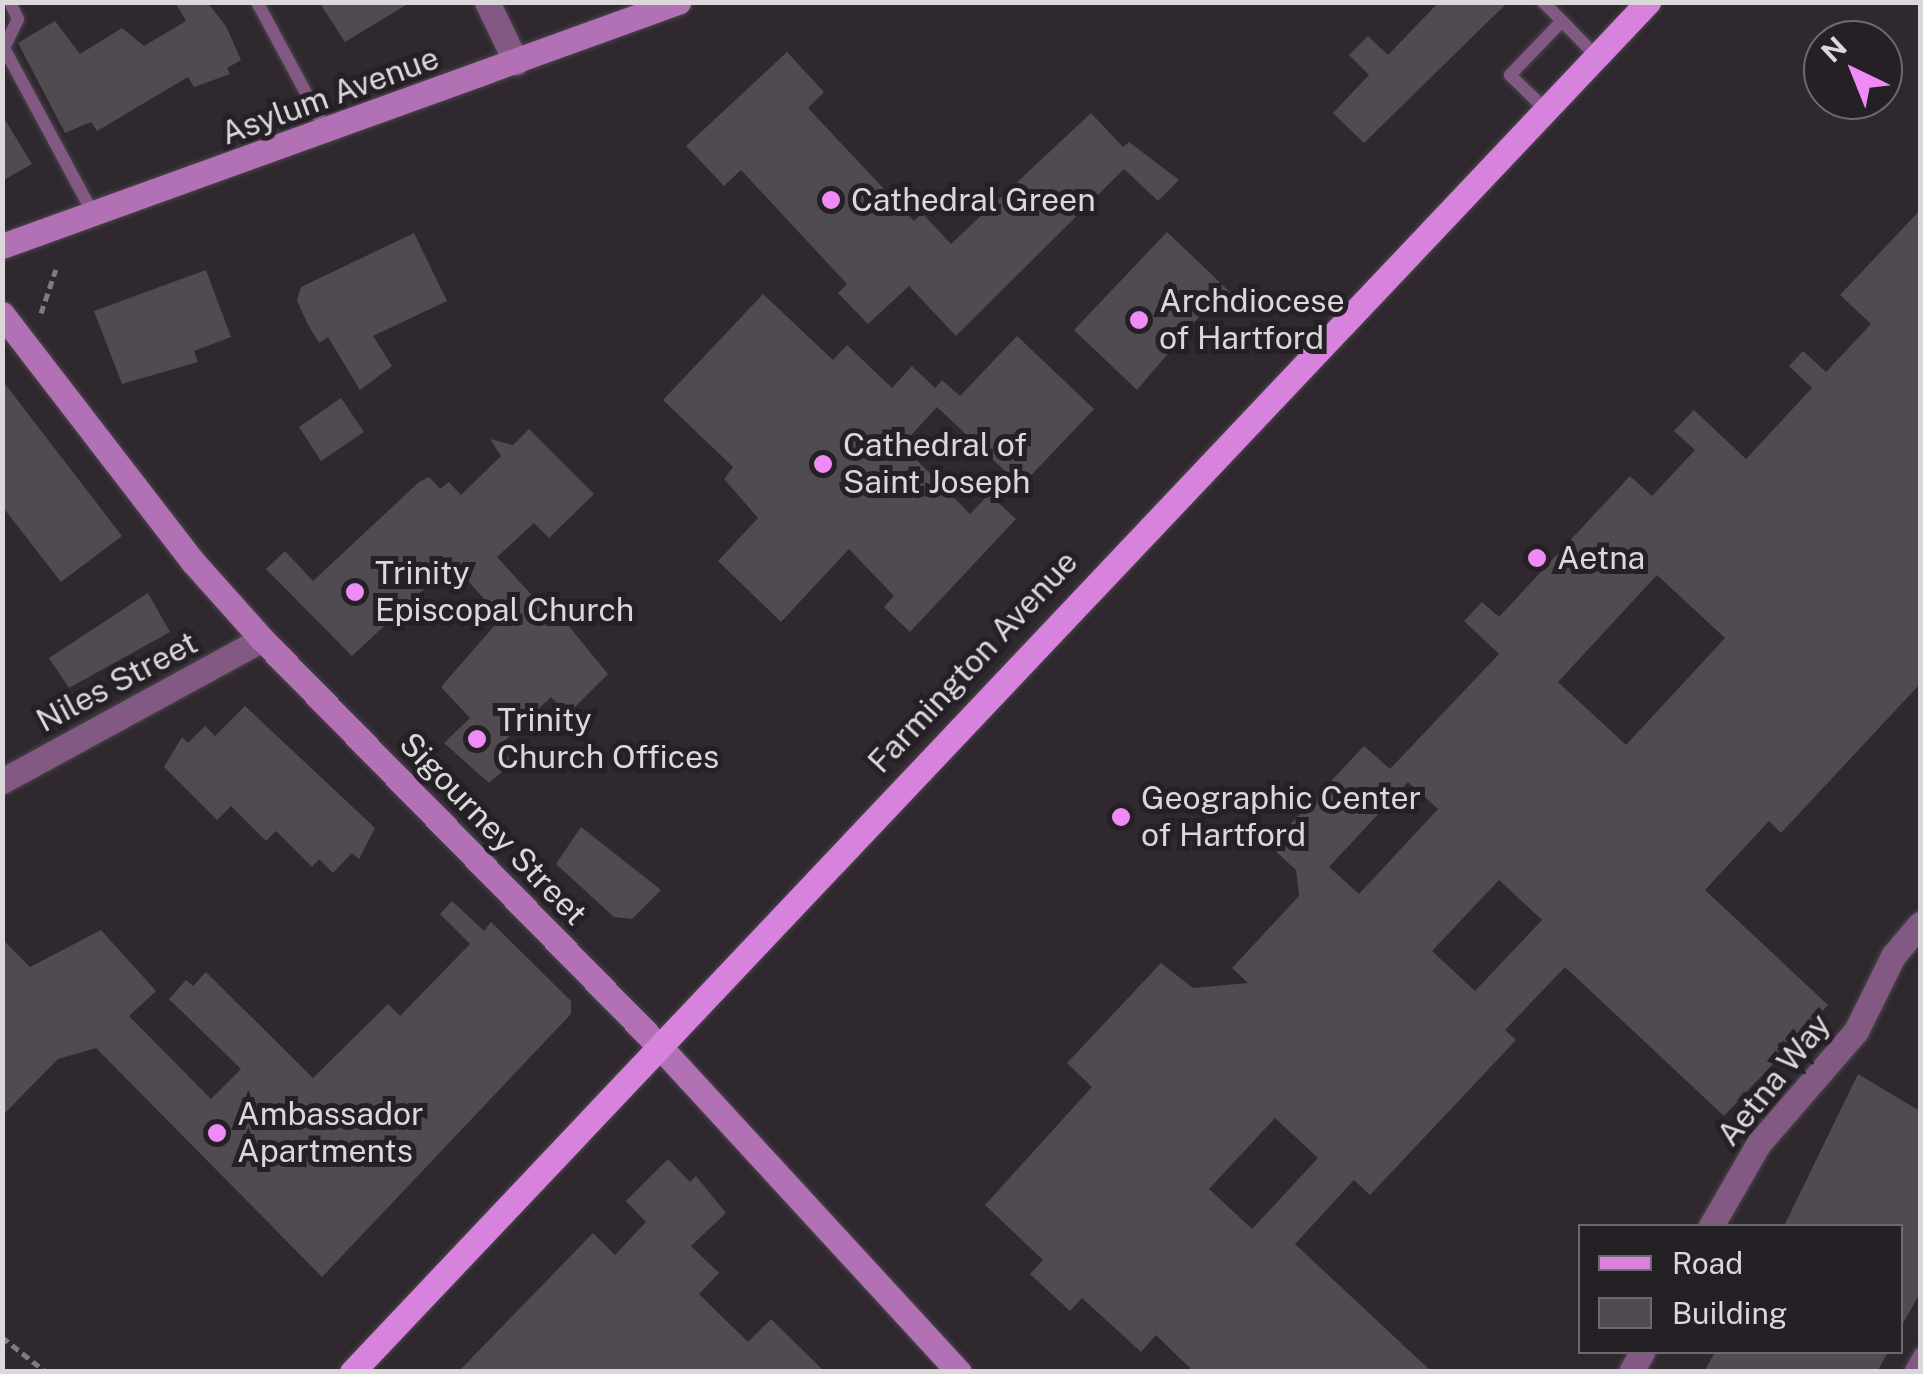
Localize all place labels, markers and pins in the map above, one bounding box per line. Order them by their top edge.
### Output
place label: Cathedral Green [851,181,1096,219]
marker: Cathedral Green [820,189,842,211]
place label: Archdiocese of Hartford [1159,283,1345,358]
marker: Archdiocese of Hartford [1128,309,1150,331]
place label: Cathedral of Saint Joseph [843,427,1030,502]
marker: Cathedral of Saint Joseph [812,453,834,475]
place label: Aetna [1557,539,1645,577]
marker: Aetna [1526,547,1548,569]
place label: Trinity Episcopal Church [375,555,634,630]
marker: Trinity Episcopal Church [344,581,366,603]
place label: Trinity Church Offices [497,702,719,777]
marker: Trinity Church Offices [466,728,488,750]
place label: Geographic Center of Hartford [1141,780,1421,855]
marker: Geographic Center of Hartford [1110,806,1132,828]
place label: Ambassador Apartments [237,1096,424,1171]
marker: Ambassador Apartments [206,1122,228,1144]

